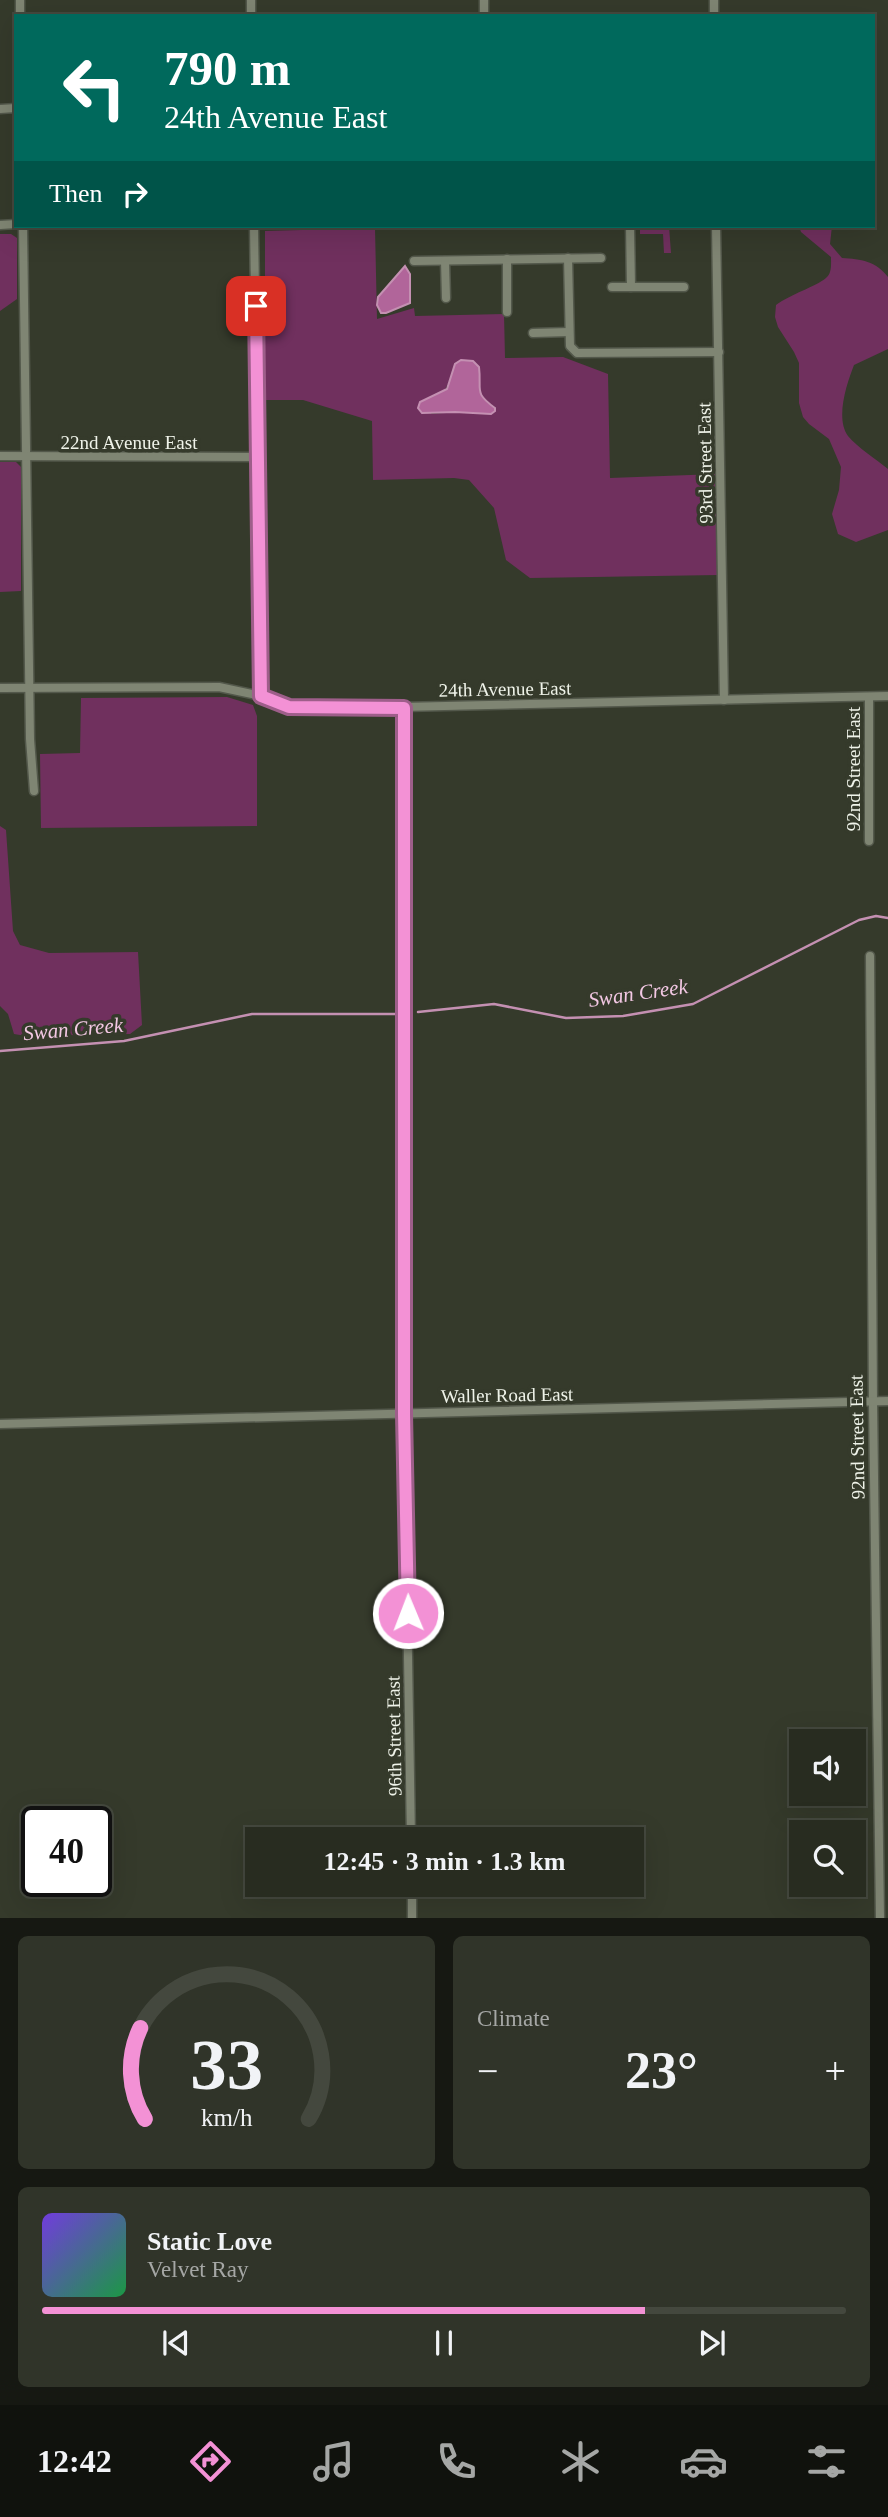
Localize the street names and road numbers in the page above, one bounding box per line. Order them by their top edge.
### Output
street label: 93rd Street East [693,401,717,524]
street label: 22nd Avenue East [61,432,198,453]
street label: 24th Avenue East [439,677,572,701]
street label: 92nd Street East [843,706,864,831]
street label: 92nd Street East [845,1374,869,1499]
street label: Waller Road East [441,1383,574,1407]
street label: 96th Street East [382,1675,406,1796]

